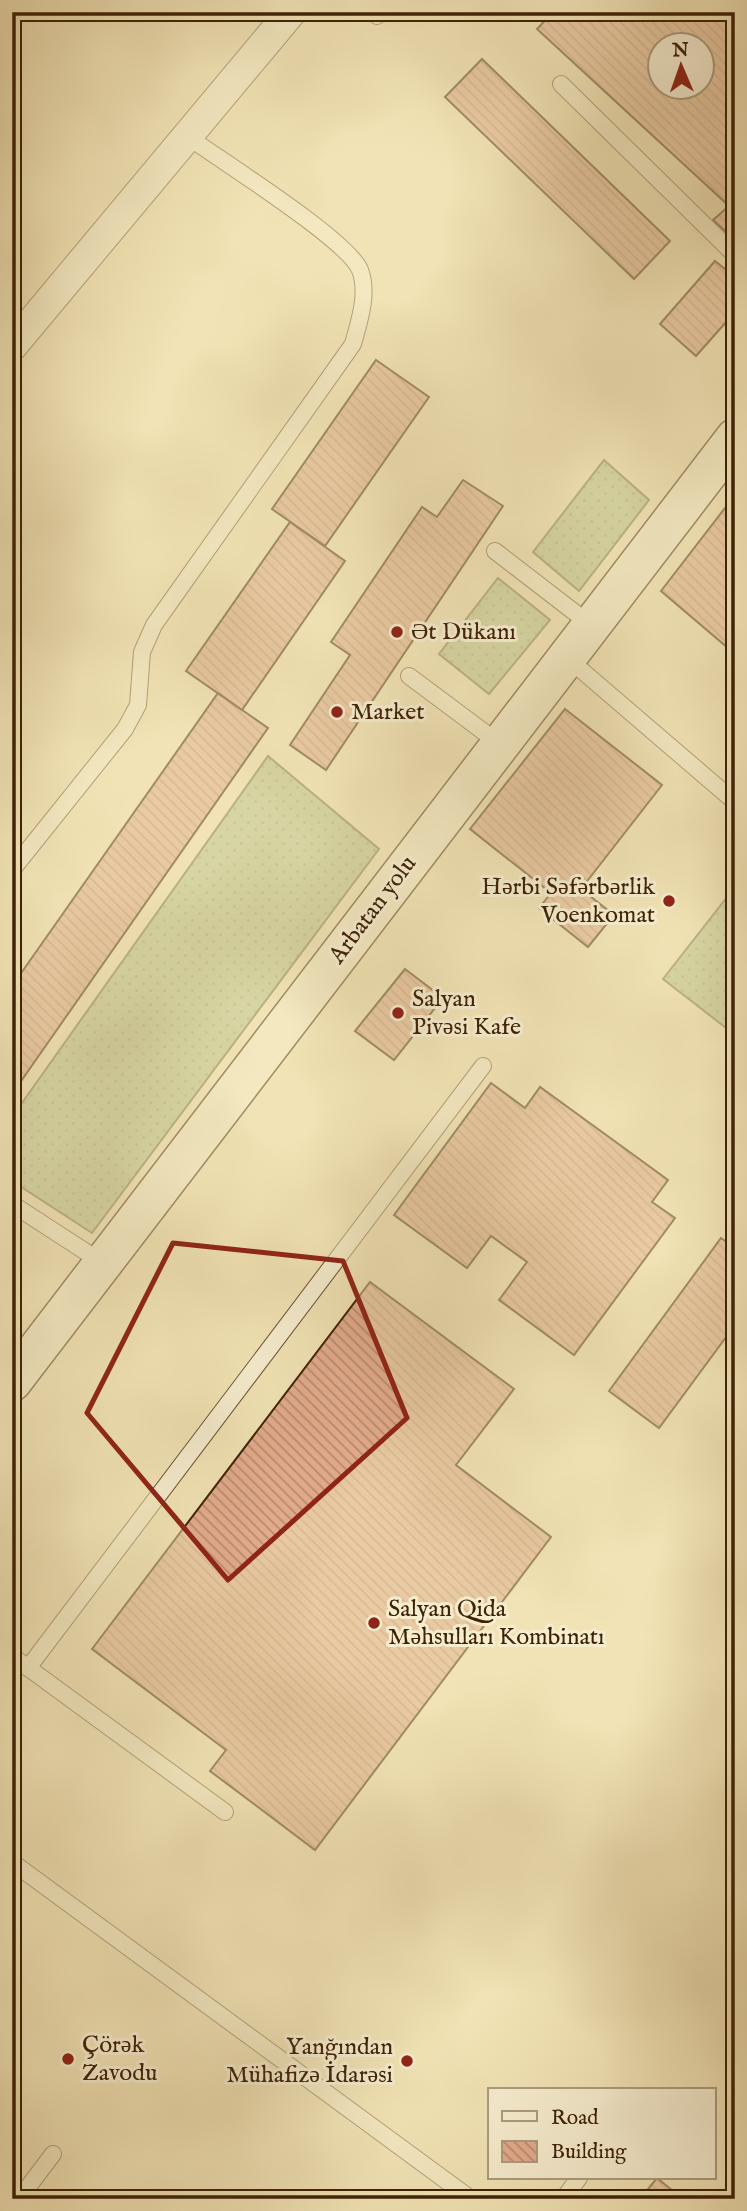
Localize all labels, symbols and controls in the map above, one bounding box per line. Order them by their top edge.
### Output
north arrow [646,32,716,102]
text: N [671,39,690,63]
place label: Ət Dükanı [411,617,516,648]
marker: Ət Dükanı [389,624,405,640]
place label: Market [351,697,425,728]
marker: Market [329,704,345,720]
street label: Arbatan yolu [322,850,424,971]
place label: Hərbi Səfərbərlik Voenkomat [481,872,655,931]
marker: Hərbi Səfərbərlik Voenkomat [661,893,677,909]
place label: Salyan Pivəsi Kafe [412,984,521,1043]
marker: Salyan Pivəsi Kafe [390,1005,406,1021]
place label: Salyan Qida Məhsulları Kombinatı [388,1594,605,1653]
marker: Salyan Qida Məhsulları Kombinatı [366,1615,382,1631]
place label: Çörək Zavodu [82,2030,158,2089]
place label: Yanğından Mühafizə İdarəsi [226,2032,393,2091]
marker: Çörək Zavodu [60,2051,76,2067]
marker: Yanğından Mühafizə İdarəsi [399,2053,415,2069]
legend [488,2088,716,2180]
text: Road [551,2105,599,2132]
text: Building [551,2139,627,2166]

